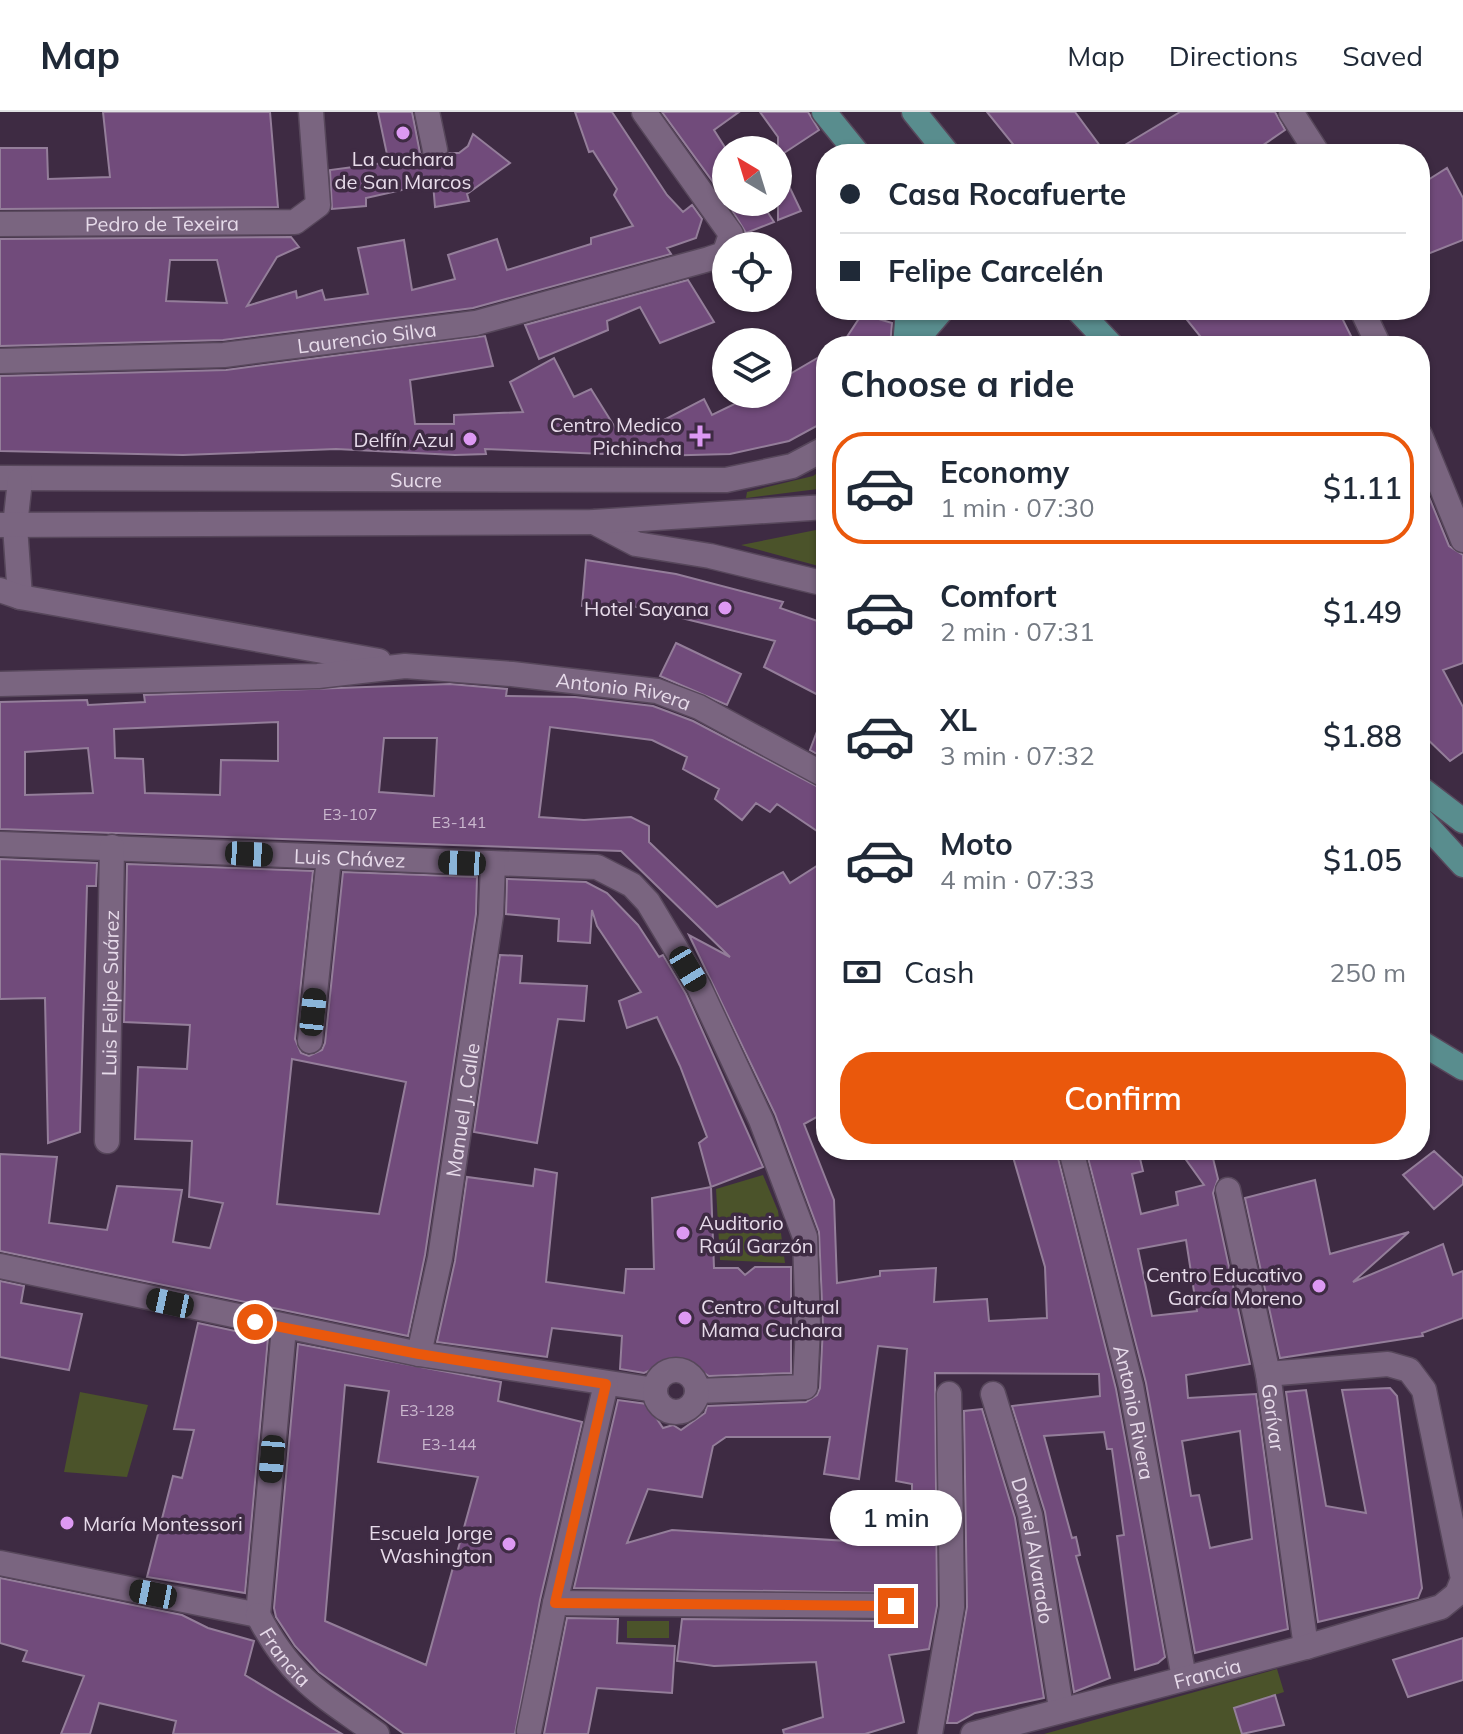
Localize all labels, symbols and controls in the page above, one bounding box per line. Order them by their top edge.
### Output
text: Map [40,31,120,79]
text: Map [1067,38,1125,73]
text: Directions [1169,38,1298,73]
text: Saved [1342,38,1423,73]
marker: La cuchara de San Marcos [394,124,412,142]
north arrow [712,136,792,216]
map controls [712,136,792,408]
place label: La cuchara de San Marcos [335,146,471,194]
text: Casa Rocafuerte [888,175,1126,213]
street label: Pedro de Texeira [85,210,239,236]
button: locate [712,232,792,312]
text: Felipe Carcelén [888,252,1104,290]
street label: Laurencio Silva [296,316,438,358]
button: layers [712,328,792,408]
text: Choose a ride [840,361,1074,406]
place label: Centro Medico Pichincha [550,412,682,460]
marker: Centro Medico Pichincha [689,425,711,447]
place label: Delfín Azul [354,427,454,452]
marker: Delfín Azul [461,430,479,448]
icon: car [844,452,916,524]
text: Economy [940,453,1069,491]
street label: Sucre [390,467,442,492]
text: $1.11 [1323,469,1402,507]
text: 1 min · 07:30 [940,491,1095,524]
icon: car [844,576,916,648]
text: Comfort [940,577,1057,615]
text: $1.49 [1323,593,1402,631]
place label: Hotel Sayana [584,596,709,621]
marker: Hotel Sayana [716,599,734,617]
text: 2 min · 07:31 [940,615,1095,648]
street label: Antonio Rivera [555,667,695,715]
icon: car [844,700,916,772]
text: XL [940,701,977,739]
text: $1.88 [1323,717,1402,755]
text: 3 min · 07:32 [940,739,1095,772]
house number: E3-107 [323,804,377,824]
house number: E3-141 [432,812,486,832]
icon: car [844,824,916,896]
text: Moto [940,825,1013,863]
car [224,841,274,867]
text: $1.05 [1323,841,1402,879]
street label: Luis Chávez [294,843,406,872]
car [438,850,486,876]
text: 4 min · 07:33 [940,863,1095,896]
street label: Luis Felipe Suárez [96,910,123,1076]
car [665,942,711,996]
icon: cash [840,950,884,994]
text: Cash [904,953,975,991]
text: 250 m [1330,956,1406,989]
car [299,987,327,1037]
street label: Manuel J. Calle [440,1041,484,1179]
button: Confirm [840,1052,1406,1144]
place label: Auditorio Raúl Garzón [699,1210,814,1258]
marker: Auditorio Raúl Garzón [674,1224,692,1242]
place label: Centro Educativo García Moreno [1146,1262,1303,1310]
marker: Centro Educativo García Moreno [1310,1277,1328,1295]
car [144,1286,196,1320]
place label: Centro Cultural Mama Cuchara [701,1294,843,1342]
route start [237,1304,273,1340]
marker: Centro Cultural Mama Cuchara [676,1309,694,1327]
street label: Antonio Rivera [1109,1342,1160,1482]
street label: Gorívar [1257,1382,1291,1453]
house number: E3-128 [400,1400,454,1420]
car [258,1434,286,1484]
house number: E3-144 [422,1434,477,1454]
street label: Daniel Alvarado [1007,1474,1060,1625]
callout: 1 min [830,1490,962,1546]
text: 1 min [862,1501,930,1534]
place label: María Montessori [83,1511,243,1536]
marker: María Montessori [58,1514,76,1532]
place label: Escuela Jorge Washington [369,1520,493,1568]
marker: Escuela Jorge Washington [500,1535,518,1553]
car [127,1578,179,1610]
route end [878,1588,914,1624]
street label: Francia [255,1622,316,1692]
street label: Francia [1171,1652,1243,1694]

